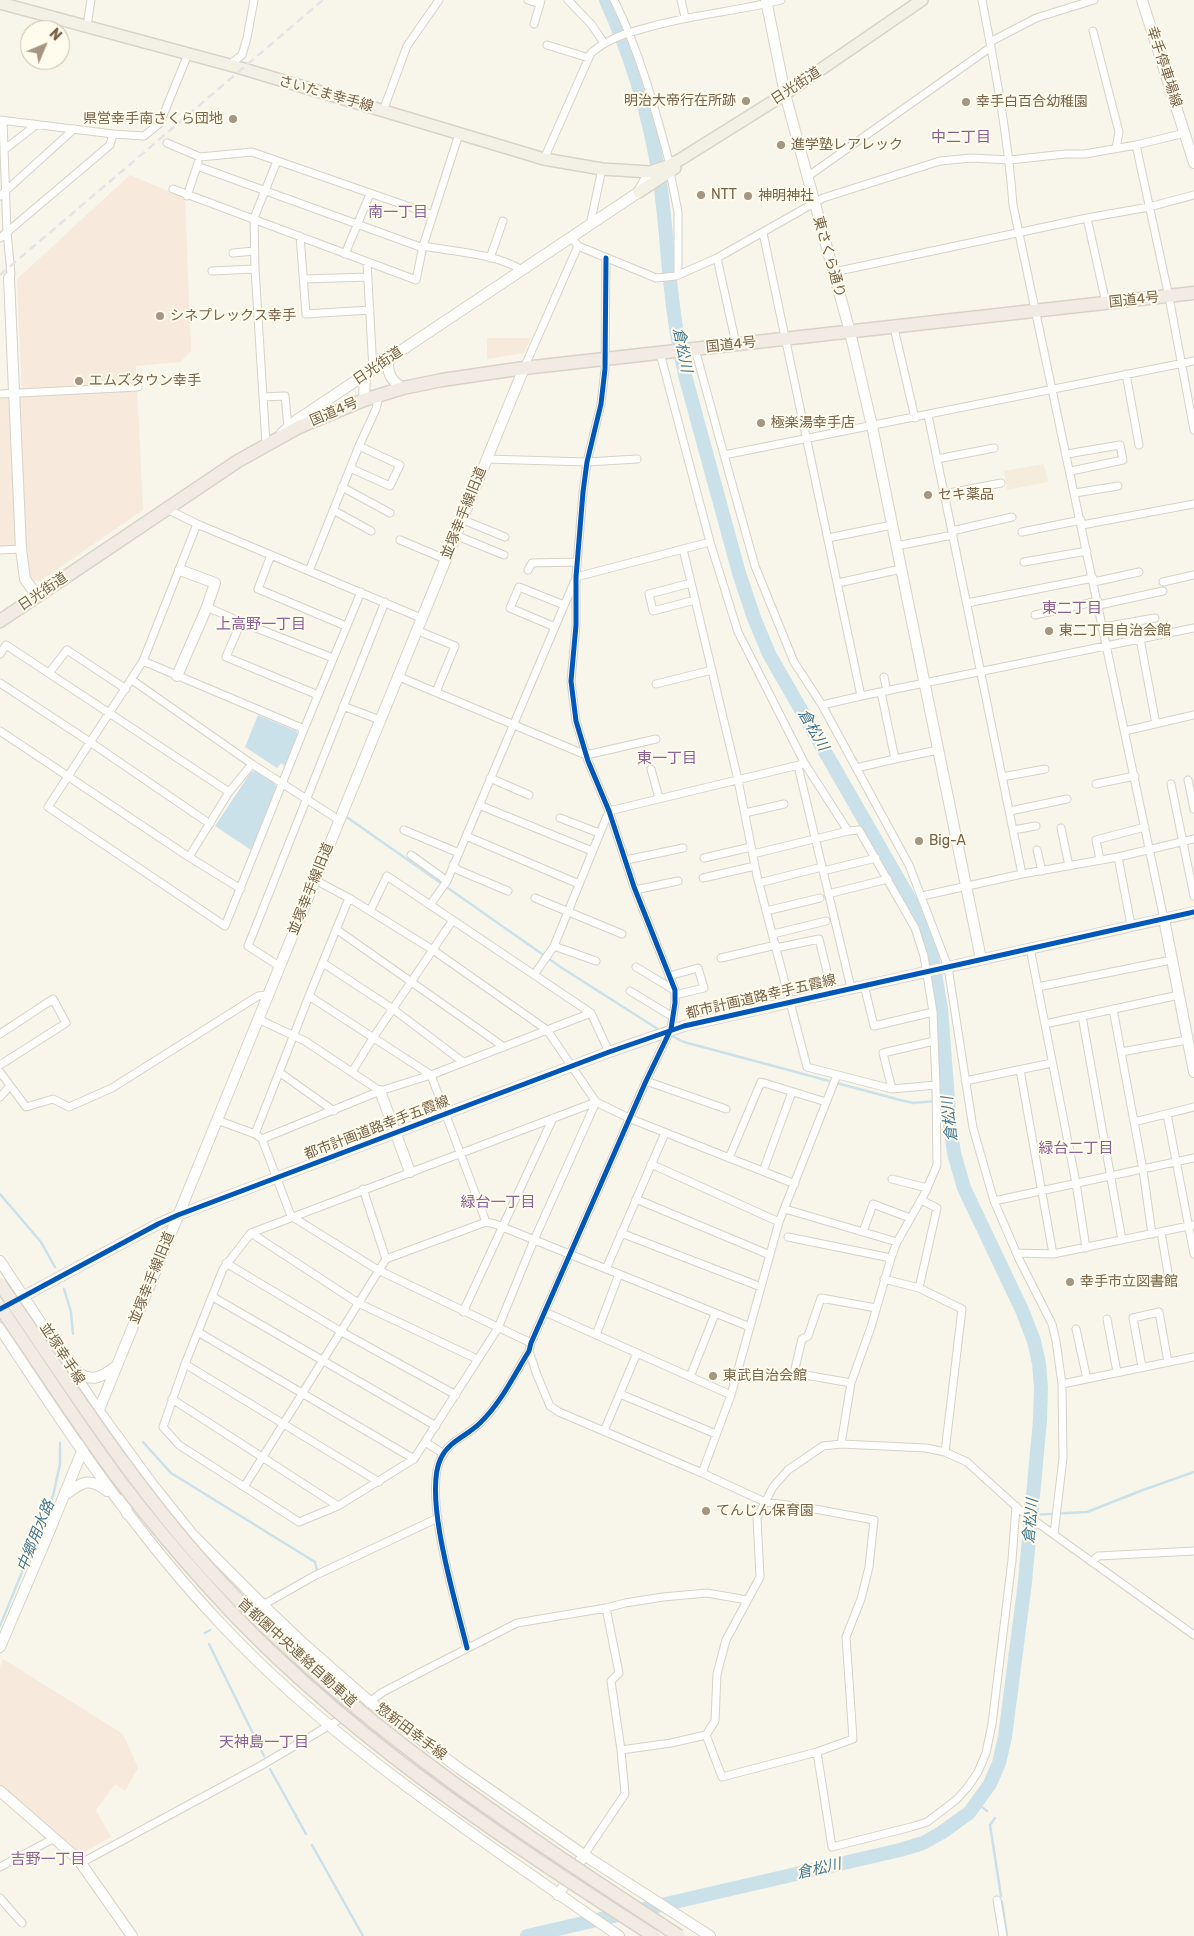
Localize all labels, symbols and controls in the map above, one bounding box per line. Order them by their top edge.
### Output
north arrow [20,20,70,70]
street label: 幸手停車場線 [1143,24,1185,110]
text: N [46,25,65,44]
street label: 日光街道 [768,64,824,108]
street label: さいたま幸手線 [277,72,375,116]
place label: 明治大帝行在所跡 [624,93,736,109]
place label: 幸手白百合幼稚園 [976,94,1088,110]
marker: 明治大帝行在所跡 [740,95,752,107]
marker: 幸手白百合幼稚園 [960,96,972,108]
place label: 県営幸手南さくら団地 [83,111,223,127]
marker: 県営幸手南さくら団地 [227,113,239,125]
district label: 中二丁目 [931,129,991,147]
place label: 進学塾レアレック [791,137,903,153]
marker: 進学塾レアレック [775,139,787,151]
place label: NTT [711,187,737,203]
place label: 神明神社 [758,188,814,204]
marker: NTT [695,189,707,201]
marker: 神明神社 [742,190,754,202]
district label: 南一丁目 [368,204,428,222]
street label: 東さくら通り [809,214,849,300]
street label: 国道4号 [1108,289,1160,311]
place label: シネプレックス幸手 [170,308,296,324]
marker: シネプレックス幸手 [154,310,166,322]
water label: 倉松川 [669,326,695,374]
street label: 国道4号 [705,334,757,356]
street label: 日光街道 [350,343,406,389]
place label: エムズタウン幸手 [89,373,201,389]
marker: エムズタウン幸手 [73,375,85,387]
street label: 国道4号 [307,394,361,430]
place label: 極楽湯幸手店 [771,415,855,431]
marker: 極楽湯幸手店 [755,417,767,429]
street label: 並塚幸手線旧道 [438,464,490,562]
place label: セキ薬品 [938,487,994,503]
marker: セキ薬品 [922,489,934,501]
street label: 日光街道 [15,569,71,615]
district label: 東二丁目 [1042,600,1102,618]
district label: 上高野一丁目 [216,616,306,634]
place label: 東二丁目自治会館 [1059,623,1171,639]
marker: 東二丁目自治会館 [1043,625,1055,637]
water label: 倉松川 [794,706,832,754]
district label: 東一丁目 [637,750,697,768]
place label: Big-A [929,833,966,849]
marker: Big-A [913,835,925,847]
street label: 並塚幸手線旧道 [285,840,337,938]
street label: 都市計画道路幸手五霞線 [684,971,838,1023]
street label: 都市計画道路幸手五霞線 [302,1093,452,1163]
water label: 倉松川 [939,1096,961,1142]
district label: 緑台二丁目 [1039,1140,1113,1158]
district label: 緑台一丁目 [461,1194,535,1212]
street label: 並塚幸手線旧道 [126,1229,178,1327]
place label: 幸手市立図書館 [1080,1274,1178,1290]
marker: 幸手市立図書館 [1064,1276,1076,1288]
street label: 並塚幸手線 [36,1320,88,1388]
place label: 東武自治会館 [723,1368,807,1384]
marker: 東武自治会館 [707,1370,719,1382]
water label: 中郷用水路 [14,1498,58,1574]
water label: 倉松川 [1020,1498,1042,1544]
place label: てんじん保育園 [716,1503,814,1519]
marker: てんじん保育園 [700,1505,712,1517]
street label: 首都圏中央連絡自動車道 [234,1595,360,1711]
street label: 惣新田幸手線 [372,1700,450,1764]
district label: 天神島一丁目 [219,1734,309,1752]
district label: 吉野一丁目 [11,1851,85,1869]
water label: 倉松川 [795,1855,843,1883]

